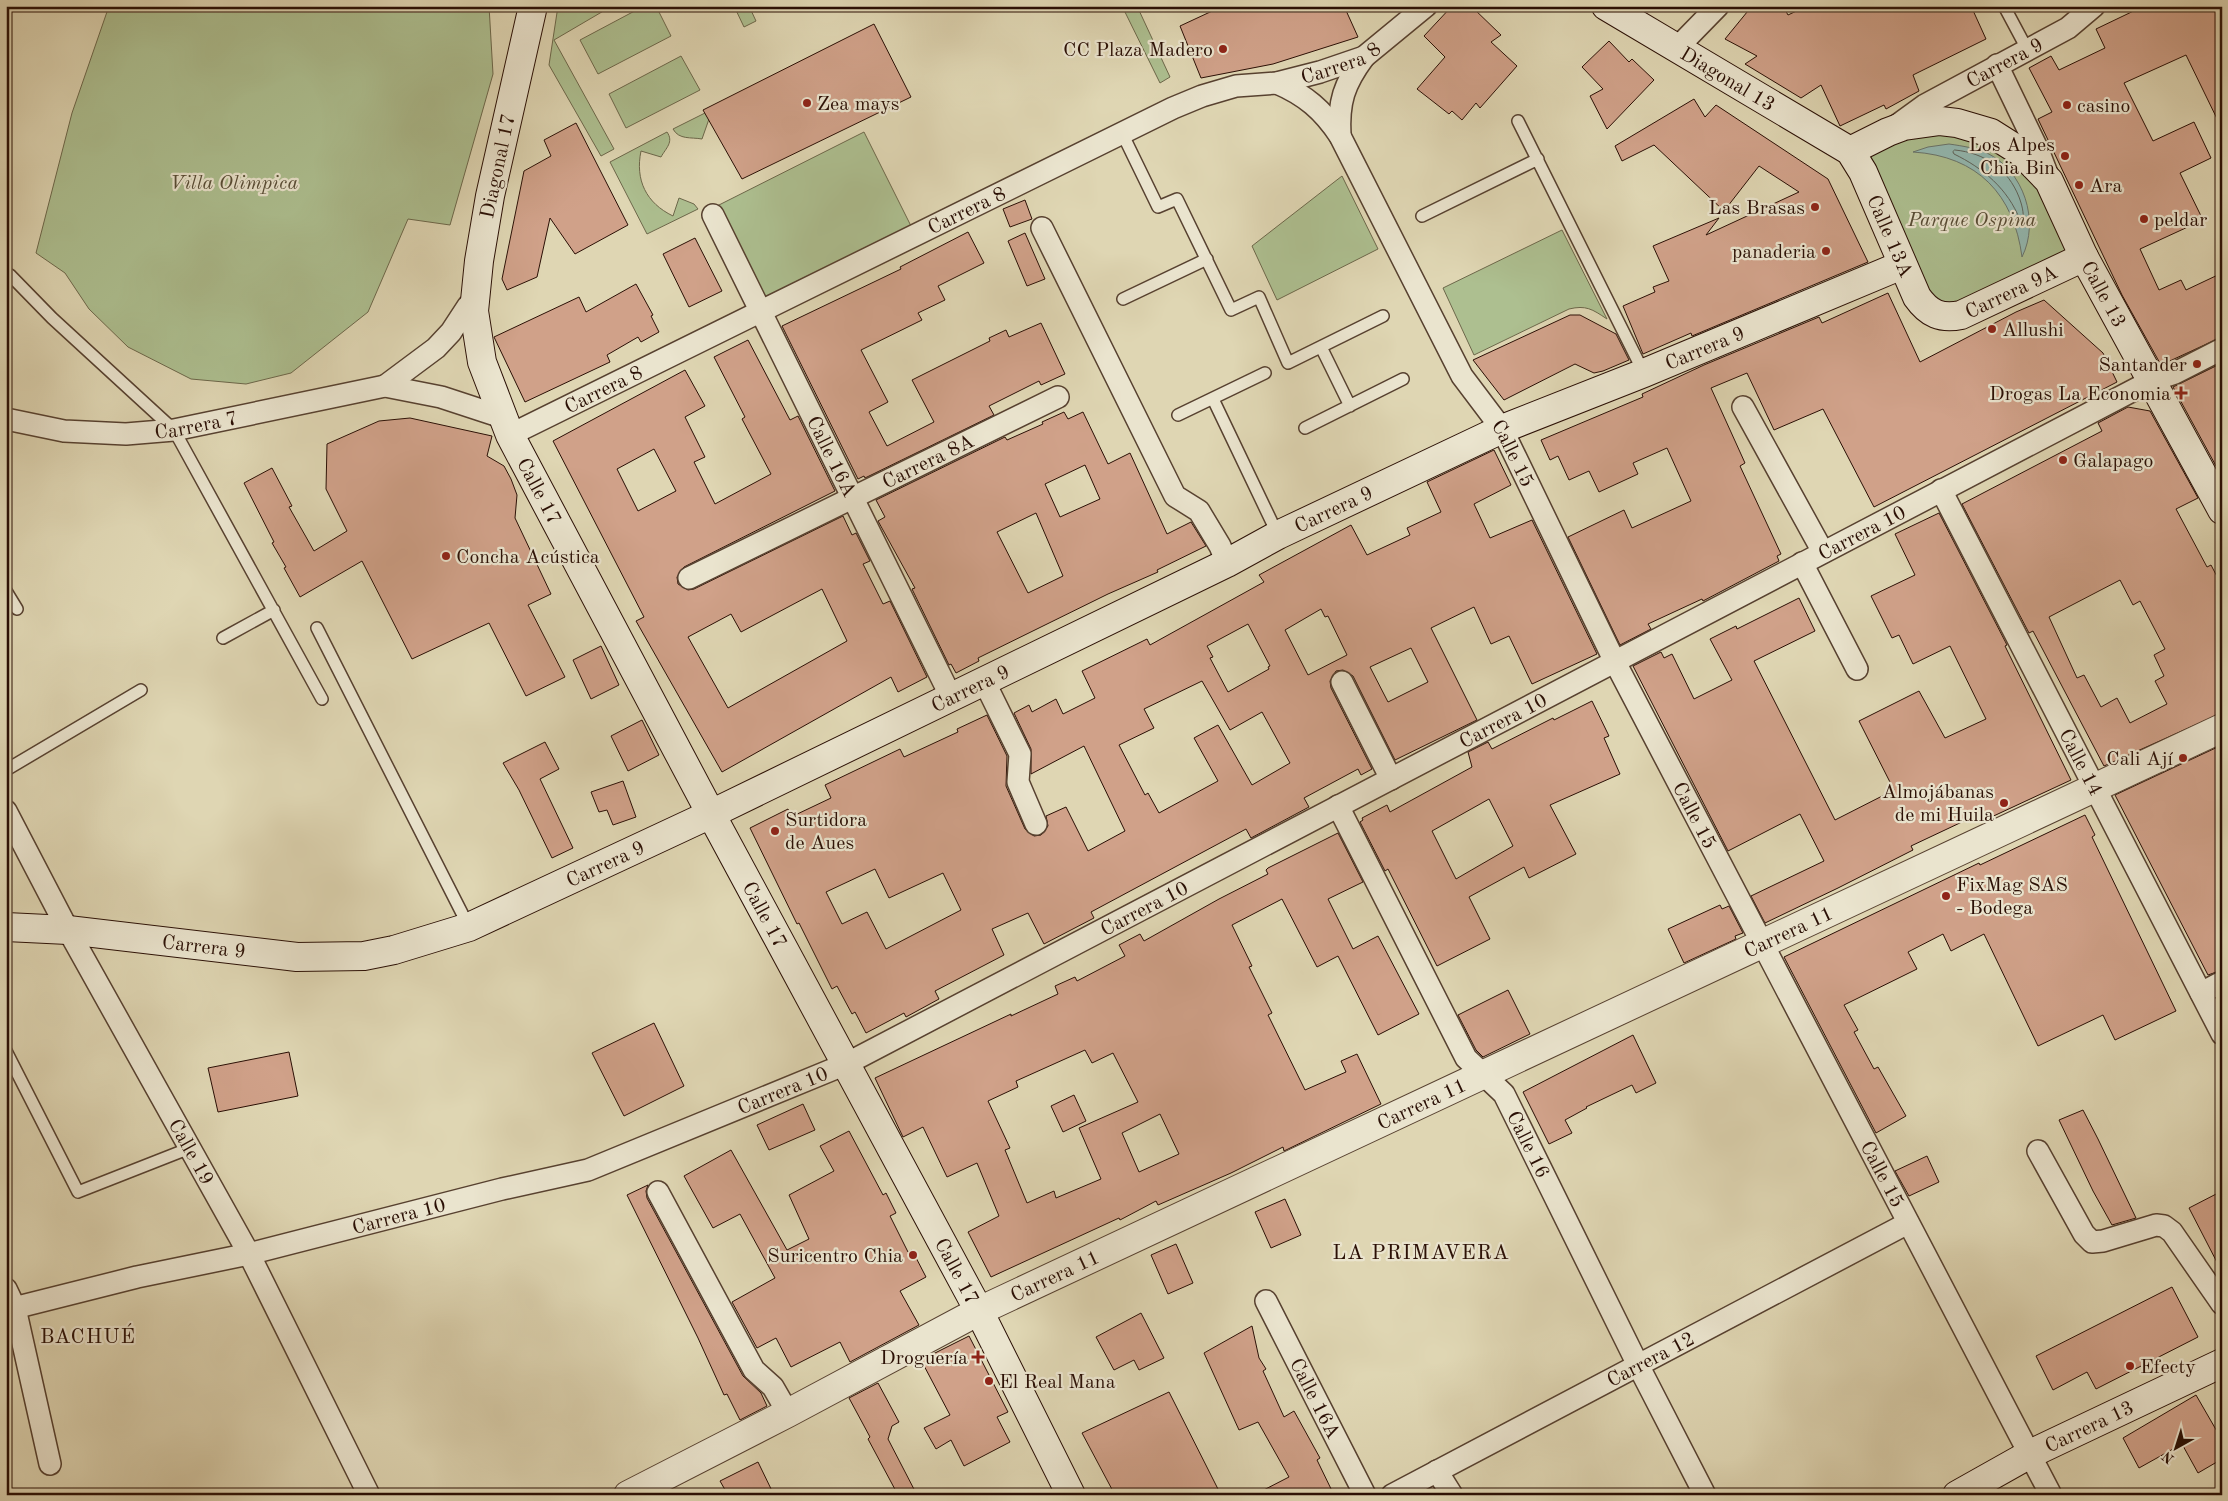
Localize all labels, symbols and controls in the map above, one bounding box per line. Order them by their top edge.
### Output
street label: Carrera 9 [1964,35,2047,93]
street label: Carrera 8 [1299,39,1386,89]
place label: CC Plaza Madero [1063,41,1213,61]
marker: CC Plaza Madero [1217,43,1229,55]
street label: Diagonal 13 [1676,44,1778,116]
place label: Zea mays [817,95,899,115]
marker: Zea mays [801,97,813,109]
place label: casino [2077,97,2130,117]
marker: casino [2061,99,2073,111]
street label: Diagonal 17 [478,112,520,221]
place label: Los Alpes Chia Bin [1968,136,2055,179]
marker: Los Alpes Chia Bin [2059,150,2071,162]
park label: Villa Olimpica [170,174,299,194]
place label: Ara [2089,177,2122,197]
marker: Ara [2073,179,2085,191]
street label: Carrera 8 [925,184,1010,239]
street label: Calle 13A [1862,192,1915,281]
place label: Las Brasas [1708,199,1805,219]
marker: Las Brasas [1809,201,1821,213]
park label: Parque Ospina [1907,211,2037,231]
place label: peldar [2154,211,2207,231]
marker: peldar [2138,213,2150,225]
place label: panaderia [1732,243,1816,263]
marker: panaderia [1820,245,1832,257]
street label: Calle 13 [2076,258,2128,331]
street label: Carrera 9A [1963,263,2061,324]
place label: Allushi [2002,321,2064,341]
marker: Allushi [1986,323,1998,335]
street label: Carrera 9 [1663,324,1748,375]
place label: Santander [2098,356,2187,376]
marker: Santander [2191,358,2203,370]
street label: Carrera 8 [562,363,646,418]
place label: Drogas La Economia [1989,385,2171,405]
marker: Drogas La Economia [2175,387,2187,399]
street label: Carrera 7 [154,409,240,444]
street label: Calle 16A [802,413,859,501]
street label: Calle 15 [1487,417,1537,491]
street label: Carrera 8A [880,432,978,494]
place label: Galapago [2073,452,2154,472]
marker: Galapago [2057,454,2069,466]
street label: Calle 17 [512,455,564,528]
street label: Carrera 9 [1292,484,1377,538]
street label: Carrera 10 [1815,503,1910,565]
place label: Concha Acústica [456,548,600,568]
marker: Concha Acústica [440,550,452,562]
street label: Carrera 9 [929,662,1013,717]
street label: Carrera 10 [1457,691,1551,753]
street label: Calle 14 [2054,726,2105,799]
place label: Cali Ají [2106,750,2174,770]
marker: Cali Ají [2177,752,2189,764]
street label: Calle 15 [1668,779,1719,853]
place label: Almojábanas de mi Huila [1882,783,1994,826]
marker: Almojábanas de mi Huila [1998,797,2010,809]
place label: Surtidora de Aues [785,811,867,854]
marker: Surtidora de Aues [769,825,781,837]
street label: Carrera 9 [564,838,648,892]
place label: FixMag SAS - Bodega [1956,876,2068,919]
street label: Calle 17 [738,879,789,952]
street label: Carrera 10 [1098,879,1192,941]
marker: FixMag SAS - Bodega [1940,890,1952,902]
street label: Carrera 11 [1741,904,1837,963]
street label: Carrera 9 [161,933,247,963]
street label: Carrera 10 [735,1064,831,1119]
street label: Carrera 11 [1375,1076,1470,1135]
street label: Calle 16 [1502,1108,1552,1182]
street label: Calle 19 [164,1116,216,1189]
street label: Calle 15 [1856,1138,1907,1211]
street label: Carrera 10 [350,1196,448,1239]
street label: Calle 17 [930,1235,982,1308]
district label: LA PRIMAVERA [1332,1243,1510,1264]
place label: Suricentro Chia [767,1247,903,1267]
street label: Carrera 11 [1008,1248,1103,1307]
marker: Suricentro Chia [907,1249,919,1261]
district label: BACHUÉ [40,1323,136,1348]
street label: Carrera 12 [1604,1329,1698,1392]
place label: Droguería [880,1349,968,1369]
marker: Droguería [972,1351,984,1363]
street label: Calle 16A [1285,1356,1343,1442]
place label: Efecty [2140,1358,2196,1378]
marker: Efecty [2124,1360,2136,1372]
place label: El Real Mana [999,1373,1116,1393]
marker: El Real Mana [983,1375,995,1387]
street label: Carrera 13 [2042,1398,2137,1457]
north arrow [2150,1424,2200,1474]
text: N [2160,1448,2177,1466]

